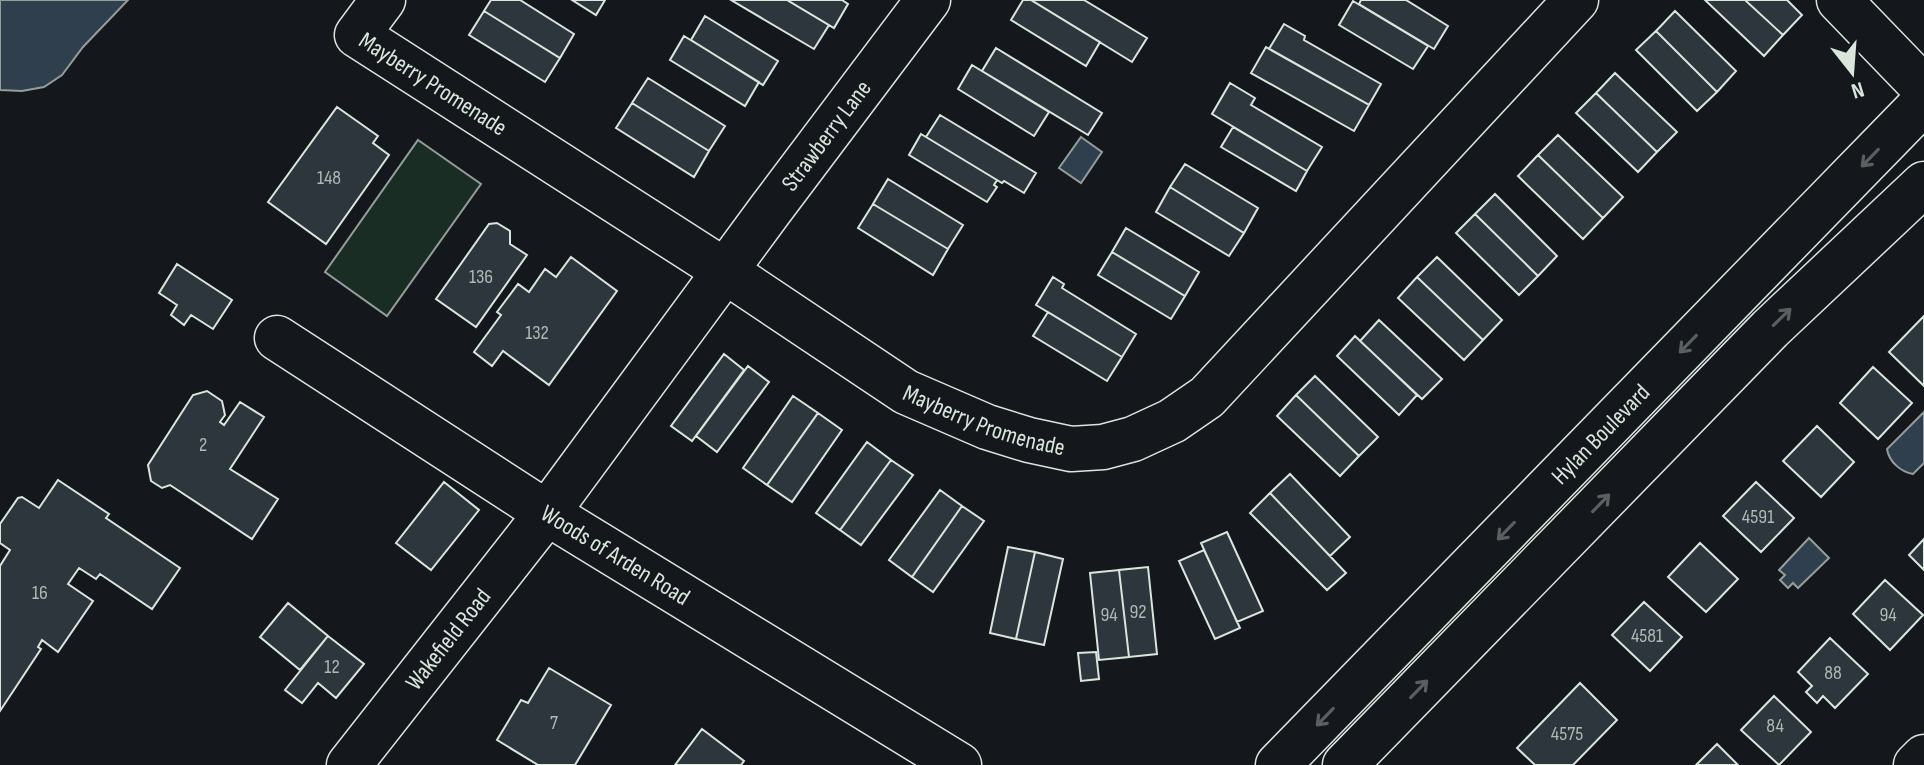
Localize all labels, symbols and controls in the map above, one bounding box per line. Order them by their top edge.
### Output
street label: Mayberry Promenade [354,26,513,142]
north arrow [1812,32,1892,112]
street label: Strawberry Lane [775,74,877,197]
text: N [1848,75,1867,104]
one-way arrow [1860,148,1879,168]
house number: 148 [317,166,341,190]
house number: 136 [469,265,493,289]
one-way arrow [1772,308,1791,327]
house number: 132 [525,321,549,345]
one-way arrow [1679,334,1698,353]
street label: Mayberry Promenade [899,378,1068,462]
street label: Hylan Boulevard [1545,378,1656,490]
house number: 2 [199,433,207,457]
one-way arrow [1591,493,1610,513]
street label: Woods of Arden Road [536,498,695,611]
house number: 4591 [1742,505,1774,529]
one-way arrow [1497,521,1516,541]
house number: 16 [32,581,48,605]
street label: Wakefield Road [399,583,497,696]
house number: 92 [1129,600,1147,624]
house number: 94 [1100,603,1118,627]
house number: 94 [1879,603,1897,627]
house number: 4581 [1631,624,1663,648]
house number: 12 [324,655,340,679]
house number: 88 [1824,661,1842,685]
one-way arrow [1409,680,1428,699]
one-way arrow [1316,707,1335,726]
house number: 7 [550,711,558,735]
house number: 84 [1766,714,1784,738]
house number: 4575 [1551,722,1583,746]

